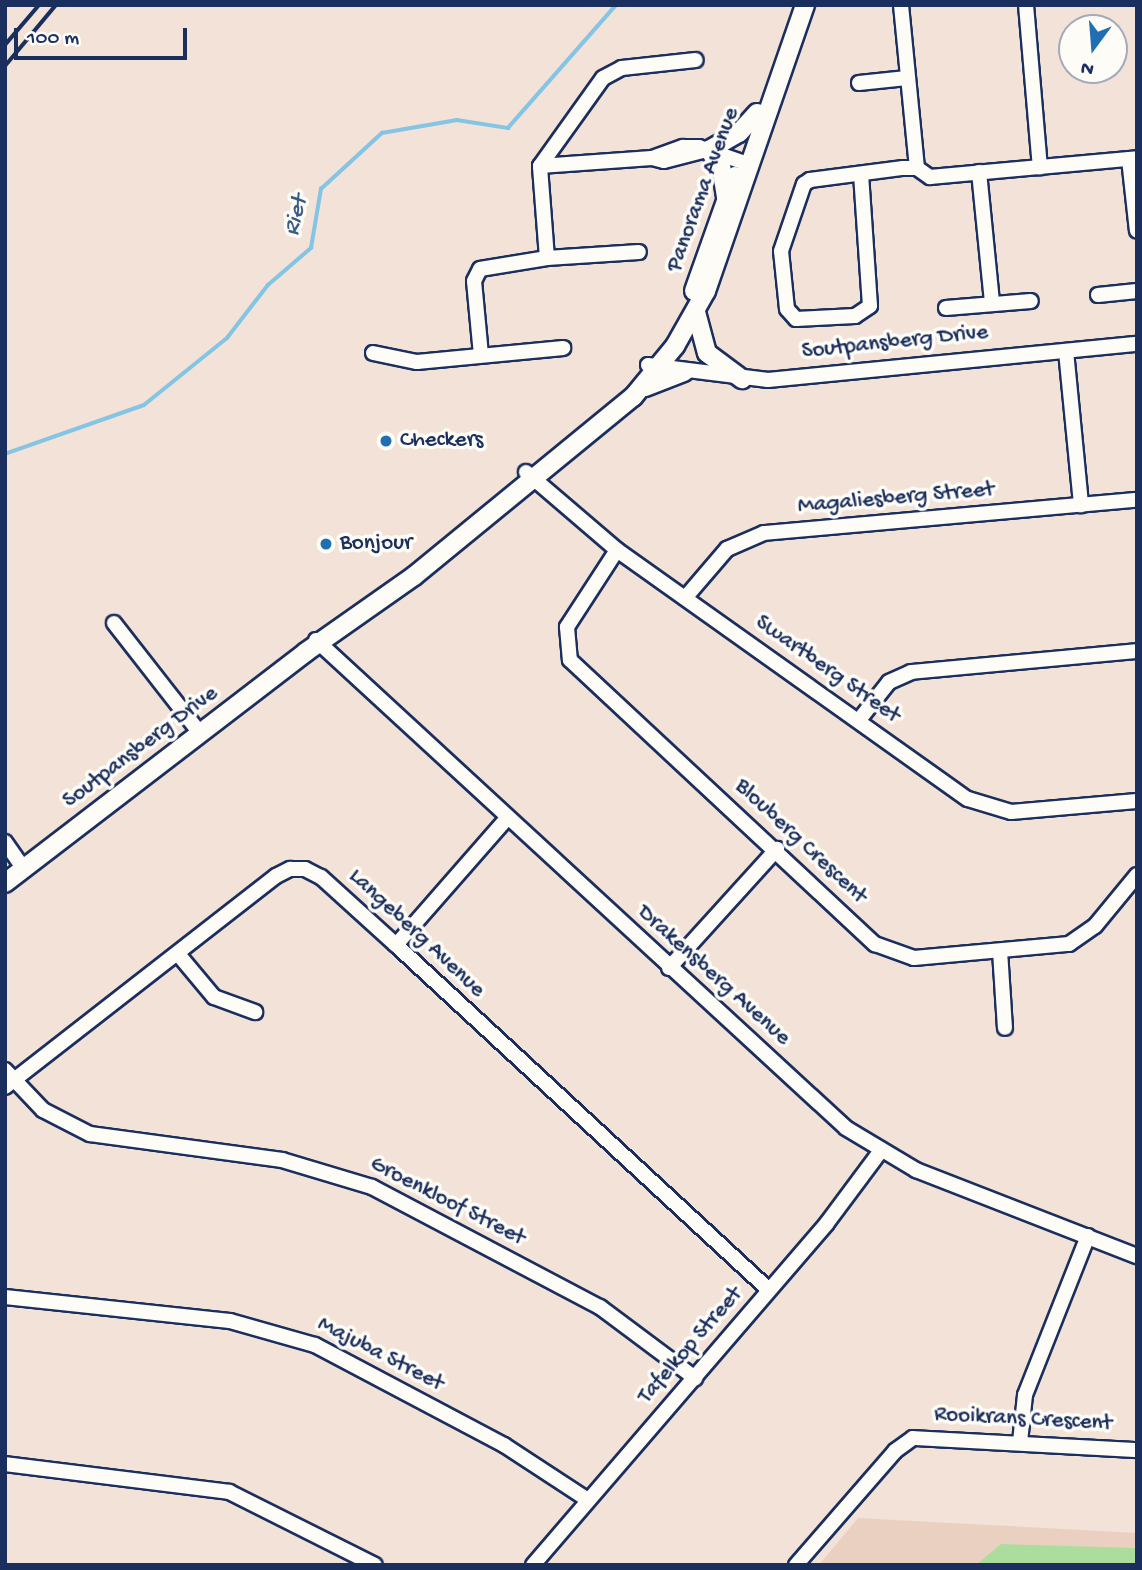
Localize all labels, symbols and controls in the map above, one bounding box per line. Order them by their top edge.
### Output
scale bar [18,14,191,58]
north arrow [1058,14,1128,84]
text: 100 m [27,27,79,52]
text: N [1078,55,1097,81]
street label: Panorama Avenue [661,104,747,276]
water label: Riet [278,193,316,239]
street label: Soutpansberg Drive [801,319,989,367]
place label: Checkers [400,427,483,455]
marker: Checkers [378,433,394,449]
street label: Magaliesberg Street [797,477,995,521]
place label: Bonjour [340,530,412,558]
marker: Bonjour [318,536,334,552]
street label: Swartberg Street [749,610,905,730]
street label: Soutpansberg Drive [58,681,224,815]
street label: Blouberg Crescent [728,774,872,910]
street label: Langeberg Avenue [342,864,490,1004]
street label: Drakensberg Avenue [630,900,796,1052]
street label: Groenkloof Street [365,1151,529,1253]
street label: Tafelkop Street [633,1282,749,1410]
street label: Majuba Street [312,1311,448,1399]
street label: Rooikrans Crescent [933,1402,1113,1438]

